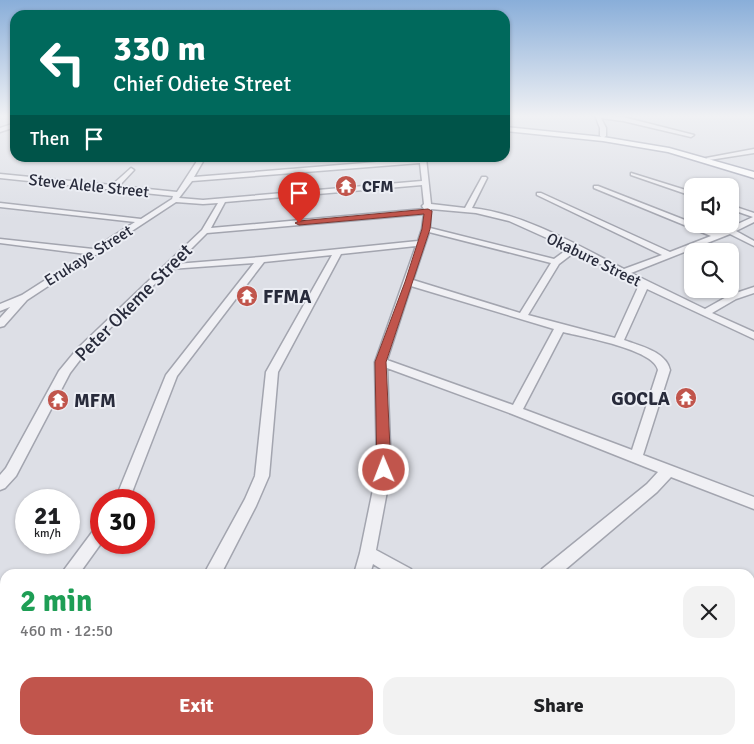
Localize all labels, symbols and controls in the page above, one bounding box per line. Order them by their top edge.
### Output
text: 330 m [113,27,206,70]
icon: left [30,30,95,95]
text: Chief Odiete Street [113,70,291,97]
icon: arrive [80,125,108,153]
text: Then [30,127,70,151]
street label: Steve Alele Street [28,170,150,202]
pin [278,172,320,223]
temple icon: CFM [334,174,358,198]
place label: CFM [362,177,394,197]
map controls [684,178,739,298]
button: sound [684,178,739,233]
icon: arrive [285,179,313,207]
street label: Erukaye Street [41,221,137,291]
street label: Okabure Street [543,228,644,292]
street label: Peter Okeme Street [70,239,198,367]
button: search [684,243,739,298]
temple icon: FFMA [235,284,259,308]
place label: FFMA [263,285,311,309]
temple icon: GOCLA [674,386,698,410]
place label: GOCLA [611,387,670,411]
temple icon: MFM [46,388,70,412]
place label: MFM [74,389,116,413]
position arrow [357,443,409,495]
speed limit sign: 30 [90,489,155,554]
text: 21 [34,500,61,531]
text: km/h [34,526,61,541]
text: 2 min [20,583,92,620]
button: close [683,586,735,638]
text: 460 m · 12:50 [20,621,113,641]
button: Exit [20,677,373,735]
button: Share [383,677,735,735]

